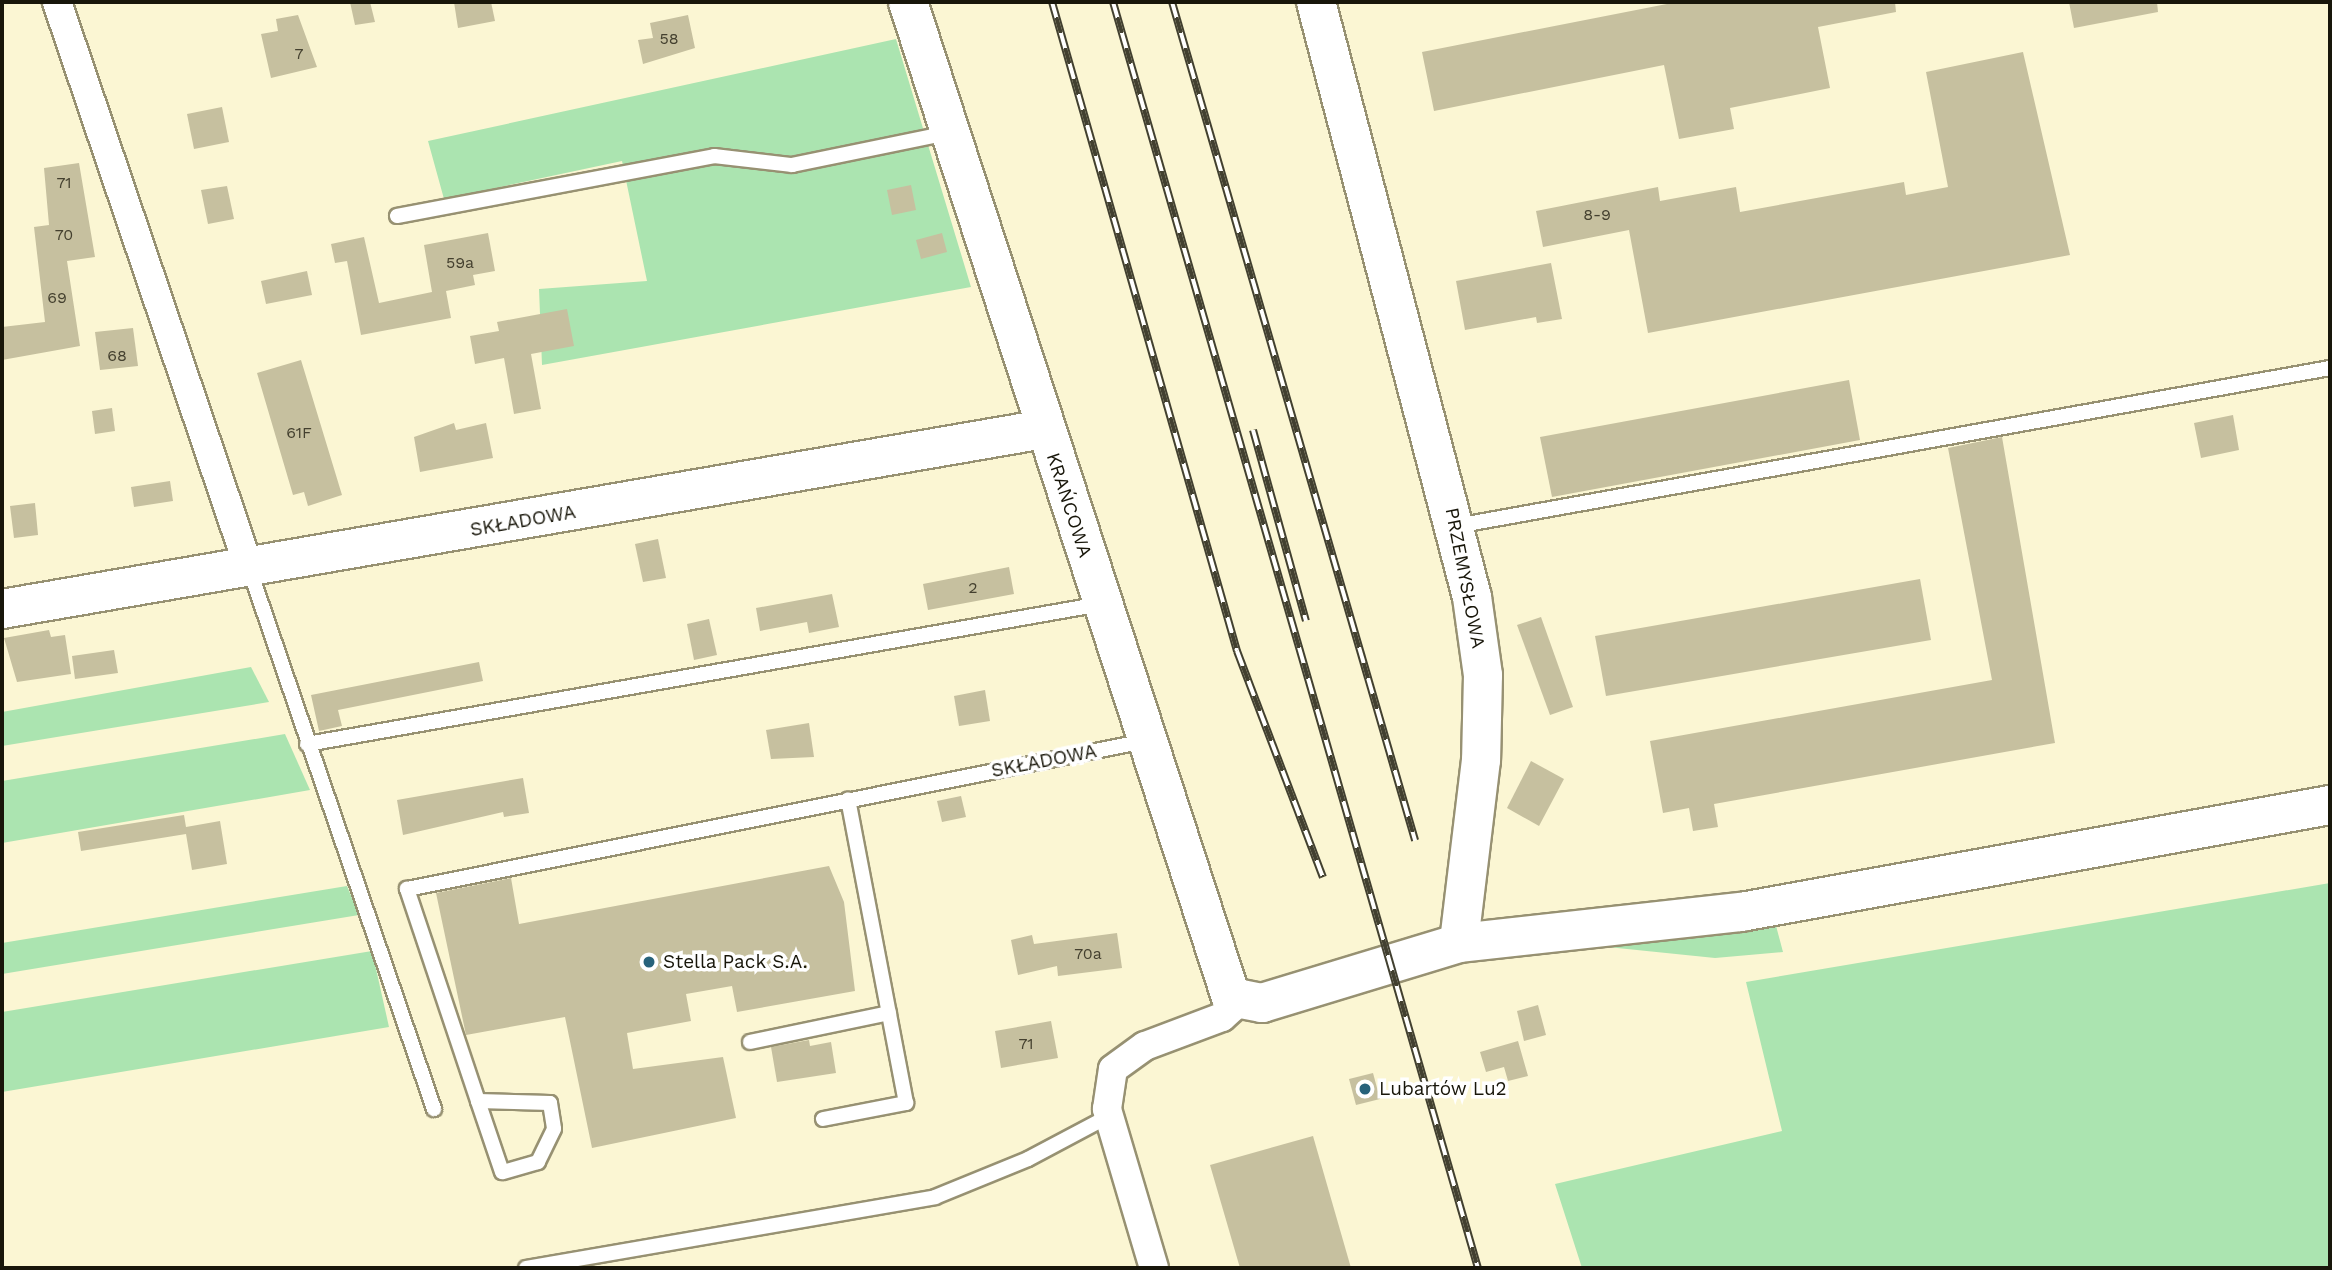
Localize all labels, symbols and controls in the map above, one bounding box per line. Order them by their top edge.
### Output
house number: 58 [659,29,679,49]
house number: 7 [295,44,303,64]
house number: 71 [56,173,72,193]
house number: 8-9 [1583,205,1611,225]
house number: 70 [55,225,73,245]
house number: 59a [446,253,474,273]
house number: 69 [47,288,67,308]
house number: 68 [107,346,127,366]
house number: 61F [286,423,312,443]
street label: KRAŃCOWA [1041,450,1097,560]
street label: SKŁADOWA [468,500,578,542]
street label: PRZEMYSŁOWA [1440,506,1490,650]
house number: 2 [968,578,978,598]
street label: SKŁADOWA [989,740,1099,782]
house number: 70a [1074,944,1102,964]
place label: Stella Pack S.A. [663,951,808,973]
marker: Stella Pack S.A. [641,954,657,970]
house number: 71 [1018,1034,1034,1054]
place label: Lubartów Lu2 [1379,1078,1507,1100]
marker: Lubartów Lu2 [1357,1081,1373,1097]

